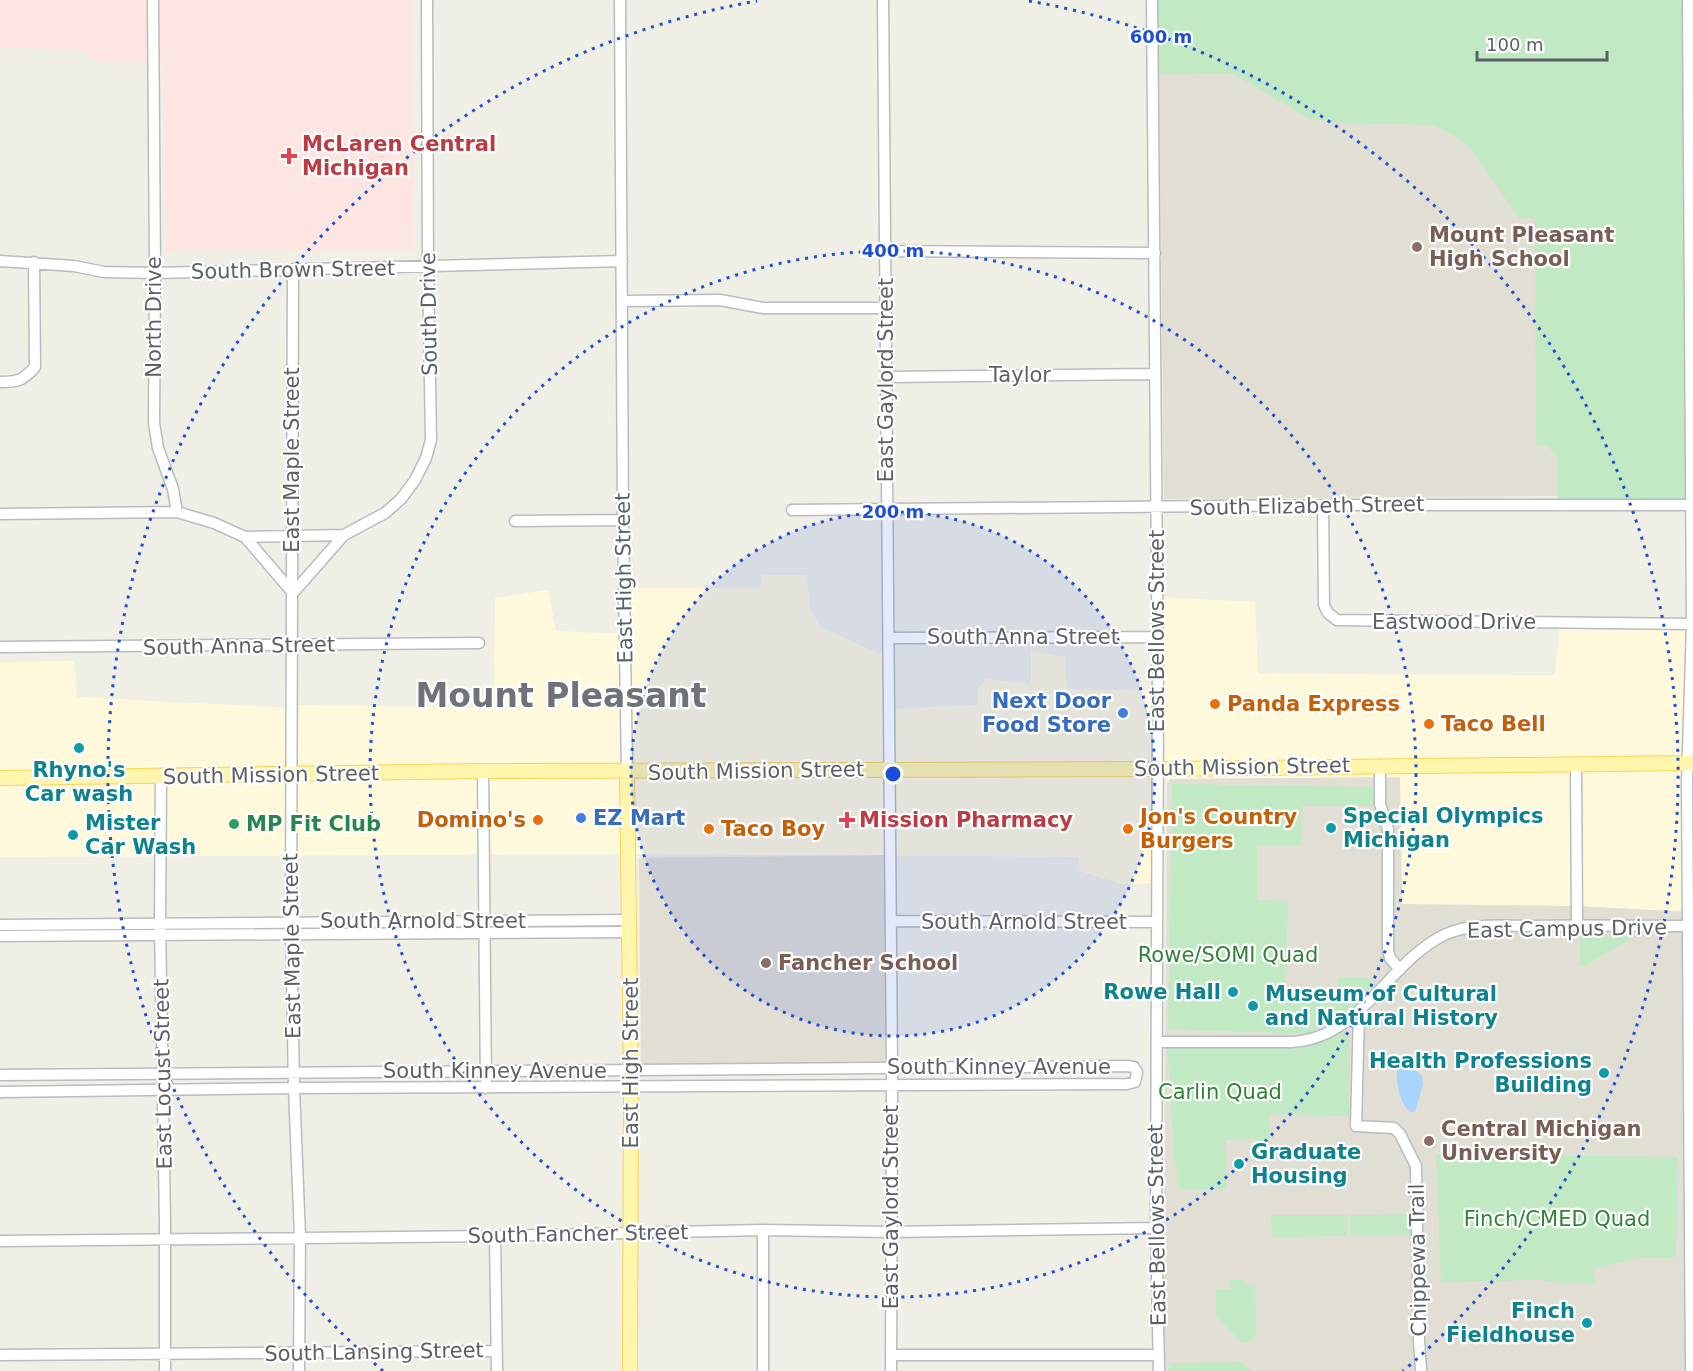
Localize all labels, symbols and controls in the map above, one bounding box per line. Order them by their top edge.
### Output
scale bar [1477,24,1608,62]
text: 600 m [1130,26,1192,47]
text: 100 m [1486,34,1544,55]
place label: McLaren Central Michigan [302,132,496,180]
marker: McLaren Central Michigan [280,147,298,165]
place label: Mount Pleasant High School [1429,223,1614,271]
text: 400 m [862,240,924,261]
marker: Mount Pleasant High School [1410,240,1424,254]
street label: South Drive [416,252,442,376]
street label: North Drive [142,256,166,378]
street label: South Brown Street [191,256,395,284]
street label: East Gaylord Street [874,278,898,482]
street label: Taylor [988,363,1051,387]
street label: East Maple Street [280,367,304,553]
street label: East High Street [611,492,637,664]
street label: South Elizabeth Street [1189,492,1425,520]
text: 200 m [862,501,924,522]
street label: East Bellows Street [1145,530,1169,732]
street label: Eastwood Drive [1372,610,1536,634]
street label: South Anna Street [927,625,1119,649]
street label: South Anna Street [143,632,335,660]
district label: Mount Pleasant [415,676,707,715]
place label: Next Door Food Store [982,689,1112,737]
place label: Panda Express [1227,692,1400,716]
marker: Panda Express [1208,697,1222,711]
marker: Next Door Food Store [1116,706,1130,720]
place label: Taco Bell [1441,712,1546,736]
marker: Taco Bell [1422,717,1436,731]
marker: Rhyno's Car wash [72,741,86,755]
street label: South Mission Street [1134,753,1350,781]
street label: South Mission Street [648,757,864,785]
place label: Rhyno's Car wash [25,758,133,806]
street label: South Mission Street [163,761,379,789]
centre of rings [883,764,903,784]
place label: Special Olympics Michigan [1343,804,1544,852]
place label: Jon's Country Burgers [1138,805,1298,853]
place label: EZ Mart [593,806,685,830]
place label: Domino's [417,808,526,832]
place label: Mission Pharmacy [859,808,1073,832]
place label: Mister Car Wash [85,811,196,859]
marker: EZ Mart [574,811,588,825]
place label: MP Fit Club [246,812,381,836]
marker: Domino's [531,813,545,827]
marker: Mission Pharmacy [840,813,854,827]
marker: MP Fit Club [227,817,241,831]
place label: Taco Boy [721,817,825,841]
marker: Special Olympics Michigan [1324,821,1338,835]
marker: Taco Boy [702,822,716,836]
marker: Jon's Country Burgers [1121,822,1135,836]
marker: Mister Car Wash [66,828,80,842]
street label: East Maple Street [278,853,306,1039]
street label: South Arnold Street [320,909,526,933]
street label: South Arnold Street [921,910,1127,934]
street label: East Campus Drive [1467,915,1667,943]
park label: Rowe/SOMI Quad [1138,943,1318,967]
place label: Fancher School [778,951,958,975]
marker: Fancher School [759,956,773,970]
street label: East Locust Street [149,978,177,1170]
street label: East High Street [619,978,643,1148]
place label: Rowe Hall [1103,980,1221,1004]
place label: Museum of Cultural and Natural History [1265,982,1498,1030]
marker: Rowe Hall [1226,985,1240,999]
marker: Museum of Cultural and Natural History [1246,999,1260,1013]
place label: Health Professions Building [1369,1049,1592,1097]
street label: South Kinney Avenue [887,1055,1111,1079]
street label: South Kinney Avenue [383,1059,607,1083]
marker: Health Professions Building [1597,1066,1611,1080]
park label: Carlin Quad [1158,1080,1282,1104]
street label: East Gaylord Street [879,1105,903,1309]
place label: Central Michigan University [1441,1117,1642,1165]
street label: East Bellows Street [1143,1124,1171,1326]
marker: Central Michigan University [1422,1134,1436,1148]
place label: Graduate Housing [1251,1140,1361,1188]
marker: Graduate Housing [1232,1157,1246,1171]
street label: Chippewa Trail [1405,1183,1431,1337]
park label: Finch/CMED Quad [1464,1207,1650,1231]
street label: South Fancher Street [467,1220,689,1248]
place label: Finch Fieldhouse [1446,1299,1575,1347]
marker: Finch Fieldhouse [1580,1316,1594,1330]
street label: South Lansing Street [264,1338,484,1366]

